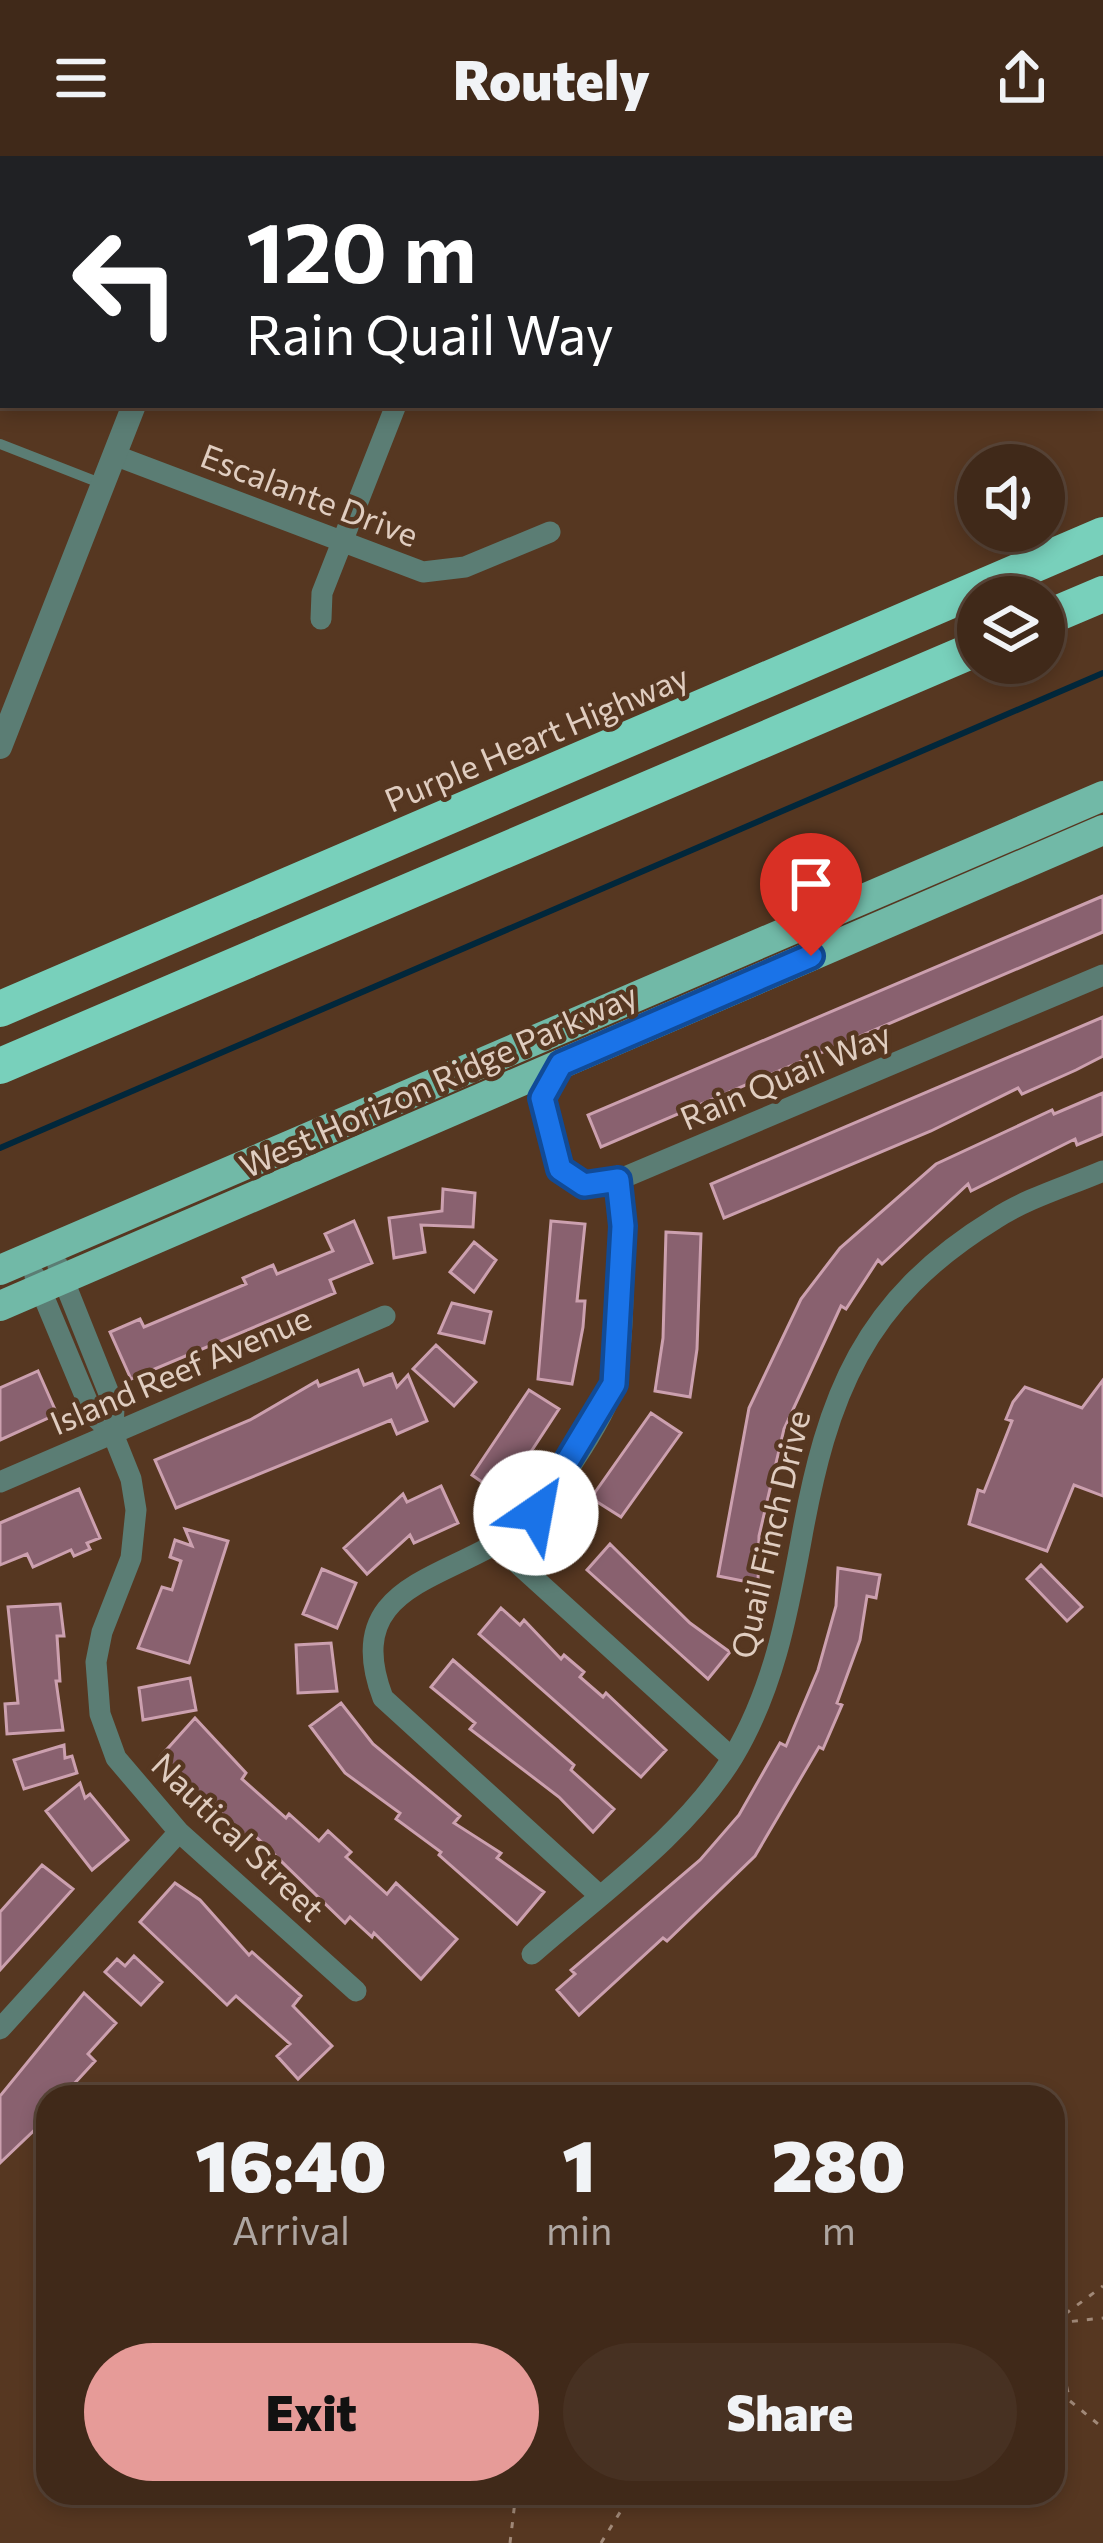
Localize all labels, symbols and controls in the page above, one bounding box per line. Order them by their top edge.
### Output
icon: menu [48,45,114,111]
text: Routely [453,45,650,111]
icon: share [989,45,1055,111]
text: 120 m [246,198,476,300]
icon: left [48,204,204,360]
text: Rain Quail Way [246,300,614,366]
street label: Escalante Drive [196,434,424,554]
map controls [957,444,1065,684]
button: sound [957,444,1065,552]
button: layers [957,576,1065,684]
street label: Purple Heart Highway [378,654,694,820]
pin [760,833,862,956]
icon: arrive [778,851,844,917]
street label: West Horizon Ridge Parkway [233,973,643,1185]
street label: Rain Quail Way [674,1012,896,1138]
street label: Island Reef Avenue [44,1296,316,1442]
street label: Quail Finch Drive [721,1406,817,1662]
position arrow [473,1450,599,1576]
street label: Nautical Street [144,1743,334,1929]
text: 16:40 [195,2119,387,2207]
text: 1 [562,2119,596,2207]
text: 280 [772,2119,906,2207]
text: Arrival [232,2205,350,2253]
text: min [546,2205,612,2253]
text: m [822,2205,856,2253]
button: Exit [84,2343,539,2481]
button: Share [563,2343,1017,2481]

